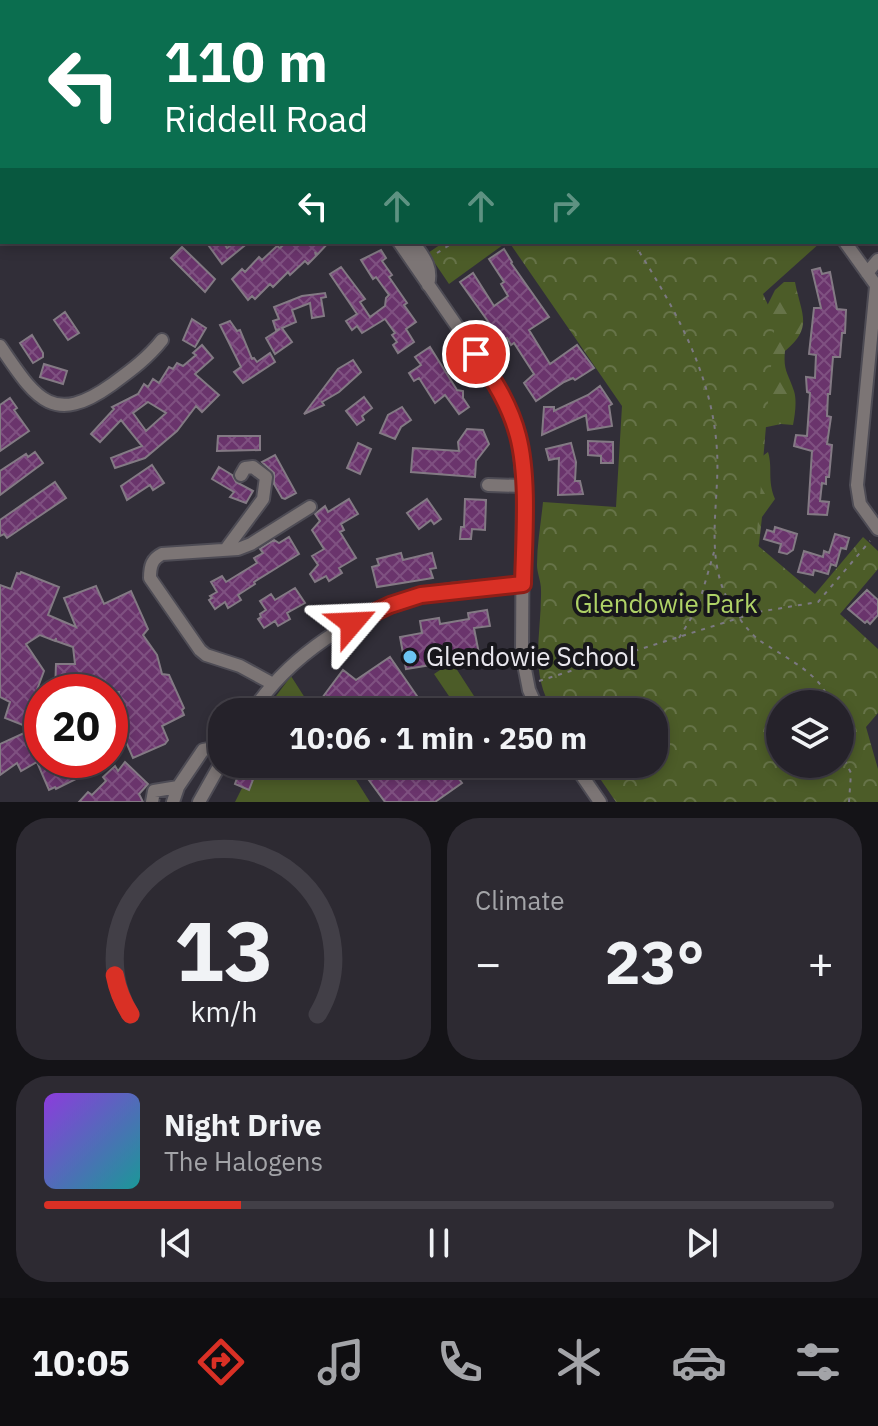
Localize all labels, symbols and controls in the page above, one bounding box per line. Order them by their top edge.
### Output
text: 110 m [164,25,328,97]
icon: left [32,32,136,136]
text: Riddell Road [164,95,368,142]
icon: left [291,184,335,228]
icon: ahead [375,184,419,228]
icon: ahead [459,184,503,228]
icon: right [543,184,587,228]
pin [442,320,510,388]
icon: arrive [454,332,498,376]
position arrow [310,581,394,665]
park label: Glendowie Park [574,586,758,620]
place label: Glendowie School [426,639,636,673]
marker: Glendowie School [401,648,419,666]
speed limit sign: 20 [24,674,128,778]
map controls [766,690,854,778]
button: layers [766,690,854,778]
text: 10:06 · 1 min · 250 m [289,718,587,757]
text: Climate [475,883,565,917]
text: 13 [174,896,273,1004]
text: 23° [604,922,705,1001]
text: − [475,934,501,991]
text: + [808,934,834,991]
text: km/h [190,993,257,1030]
text: Night Drive [164,1105,322,1144]
text: The Halogens [164,1144,323,1178]
icon: previous [154,1221,198,1265]
icon: pause [417,1221,461,1265]
icon: next [680,1221,724,1265]
icon: directions [193,1334,249,1390]
icon: music [313,1334,369,1390]
icon: phone [432,1334,488,1390]
icon: climate [551,1334,607,1390]
icon: car [671,1334,727,1390]
icon: filters [790,1334,846,1390]
text: 10:05 [32,1339,130,1386]

